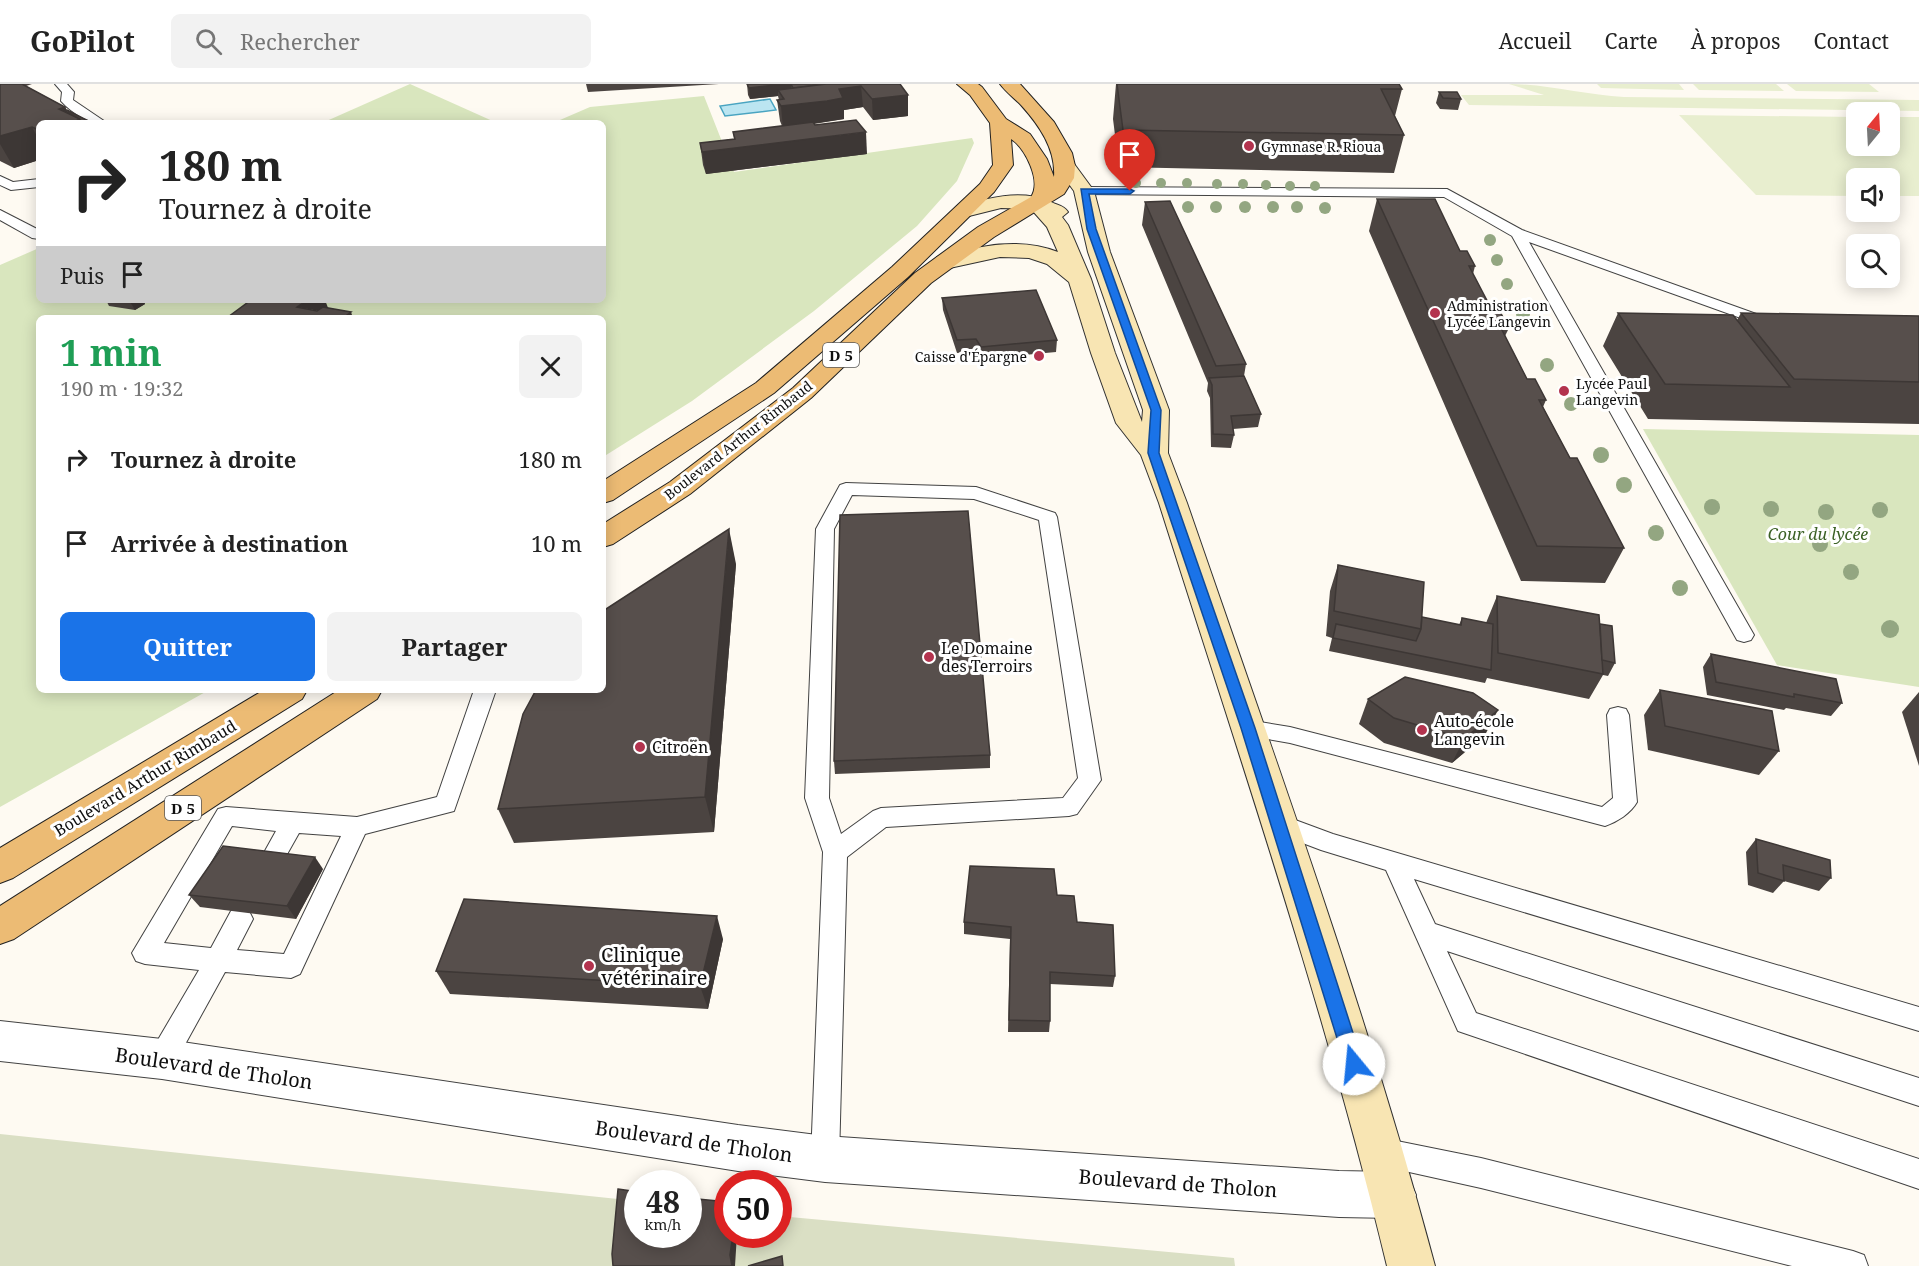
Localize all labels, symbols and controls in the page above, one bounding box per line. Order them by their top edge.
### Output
search box [171,14,591,68]
text: GoPilot [30,22,135,60]
icon: search [192,25,225,58]
text: Rechercher [240,26,360,56]
text: Accueil [1499,27,1572,55]
text: Carte [1605,27,1658,55]
text: À propos [1691,27,1781,55]
text: Contact [1814,27,1889,55]
north arrow [1846,102,1900,156]
map controls [1846,102,1900,288]
pin [1104,129,1155,191]
text: 180 m [159,136,283,193]
place label: Gymnase R. Rioua [1261,137,1381,156]
icon: arrive [1113,138,1146,171]
marker: Gymnase R. Rioua [1242,139,1256,153]
icon: right [60,144,138,222]
button: sound [1846,168,1900,222]
text: Tournez à droite [159,190,372,227]
button: search [1846,234,1900,288]
icon: arrive [116,258,149,291]
text: Puis [60,260,104,290]
place label: Administration Lycée Langevin [1447,296,1551,331]
marker: Administration Lycée Langevin [1428,306,1442,320]
text: 1 min [60,328,162,377]
button: close [519,335,582,398]
road number: D 5 [823,343,859,367]
place label: Caisse d'Épargne [915,347,1027,366]
marker: Caisse d'Épargne [1032,349,1046,363]
place label: Lycée Paul Langevin [1576,374,1648,409]
text: 190 m · 19:32 [60,375,183,402]
street label: Boulevard Arthur Rimbaud [660,376,816,504]
marker: Lycée Paul Langevin [1557,384,1571,398]
icon: right [60,443,93,476]
text: Tournez à droite [111,444,296,474]
text: 180 m [519,444,582,474]
park label: Cour du lycée [1768,523,1868,545]
icon: arrive [60,527,93,560]
text: Arrivée à destination [111,528,348,558]
text: 10 m [531,528,582,558]
button: Quitter [60,612,315,681]
button: Partager [327,612,582,681]
place label: Le Domaine des Terroirs [941,637,1033,677]
marker: Le Domaine des Terroirs [922,650,936,664]
place label: Auto-école Langevin [1434,710,1514,750]
street label: Boulevard Arthur Rimbaud [50,715,240,841]
marker: Auto-école Langevin [1415,723,1429,737]
place label: Citroën [652,736,708,758]
marker: Citroën [633,740,647,754]
road number: D 5 [165,796,201,820]
place label: Clinique vétérinaire [601,941,708,991]
marker: Clinique vétérinaire [582,959,596,973]
position arrow [1322,1032,1386,1096]
street label: Boulevard de Tholon [113,1041,315,1095]
street label: Boulevard de Tholon [593,1114,795,1168]
street label: Boulevard de Tholon [1078,1163,1278,1203]
speed limit sign: 50 [714,1170,792,1248]
text: 48 [646,1181,680,1222]
text: km/h [645,1214,681,1234]

